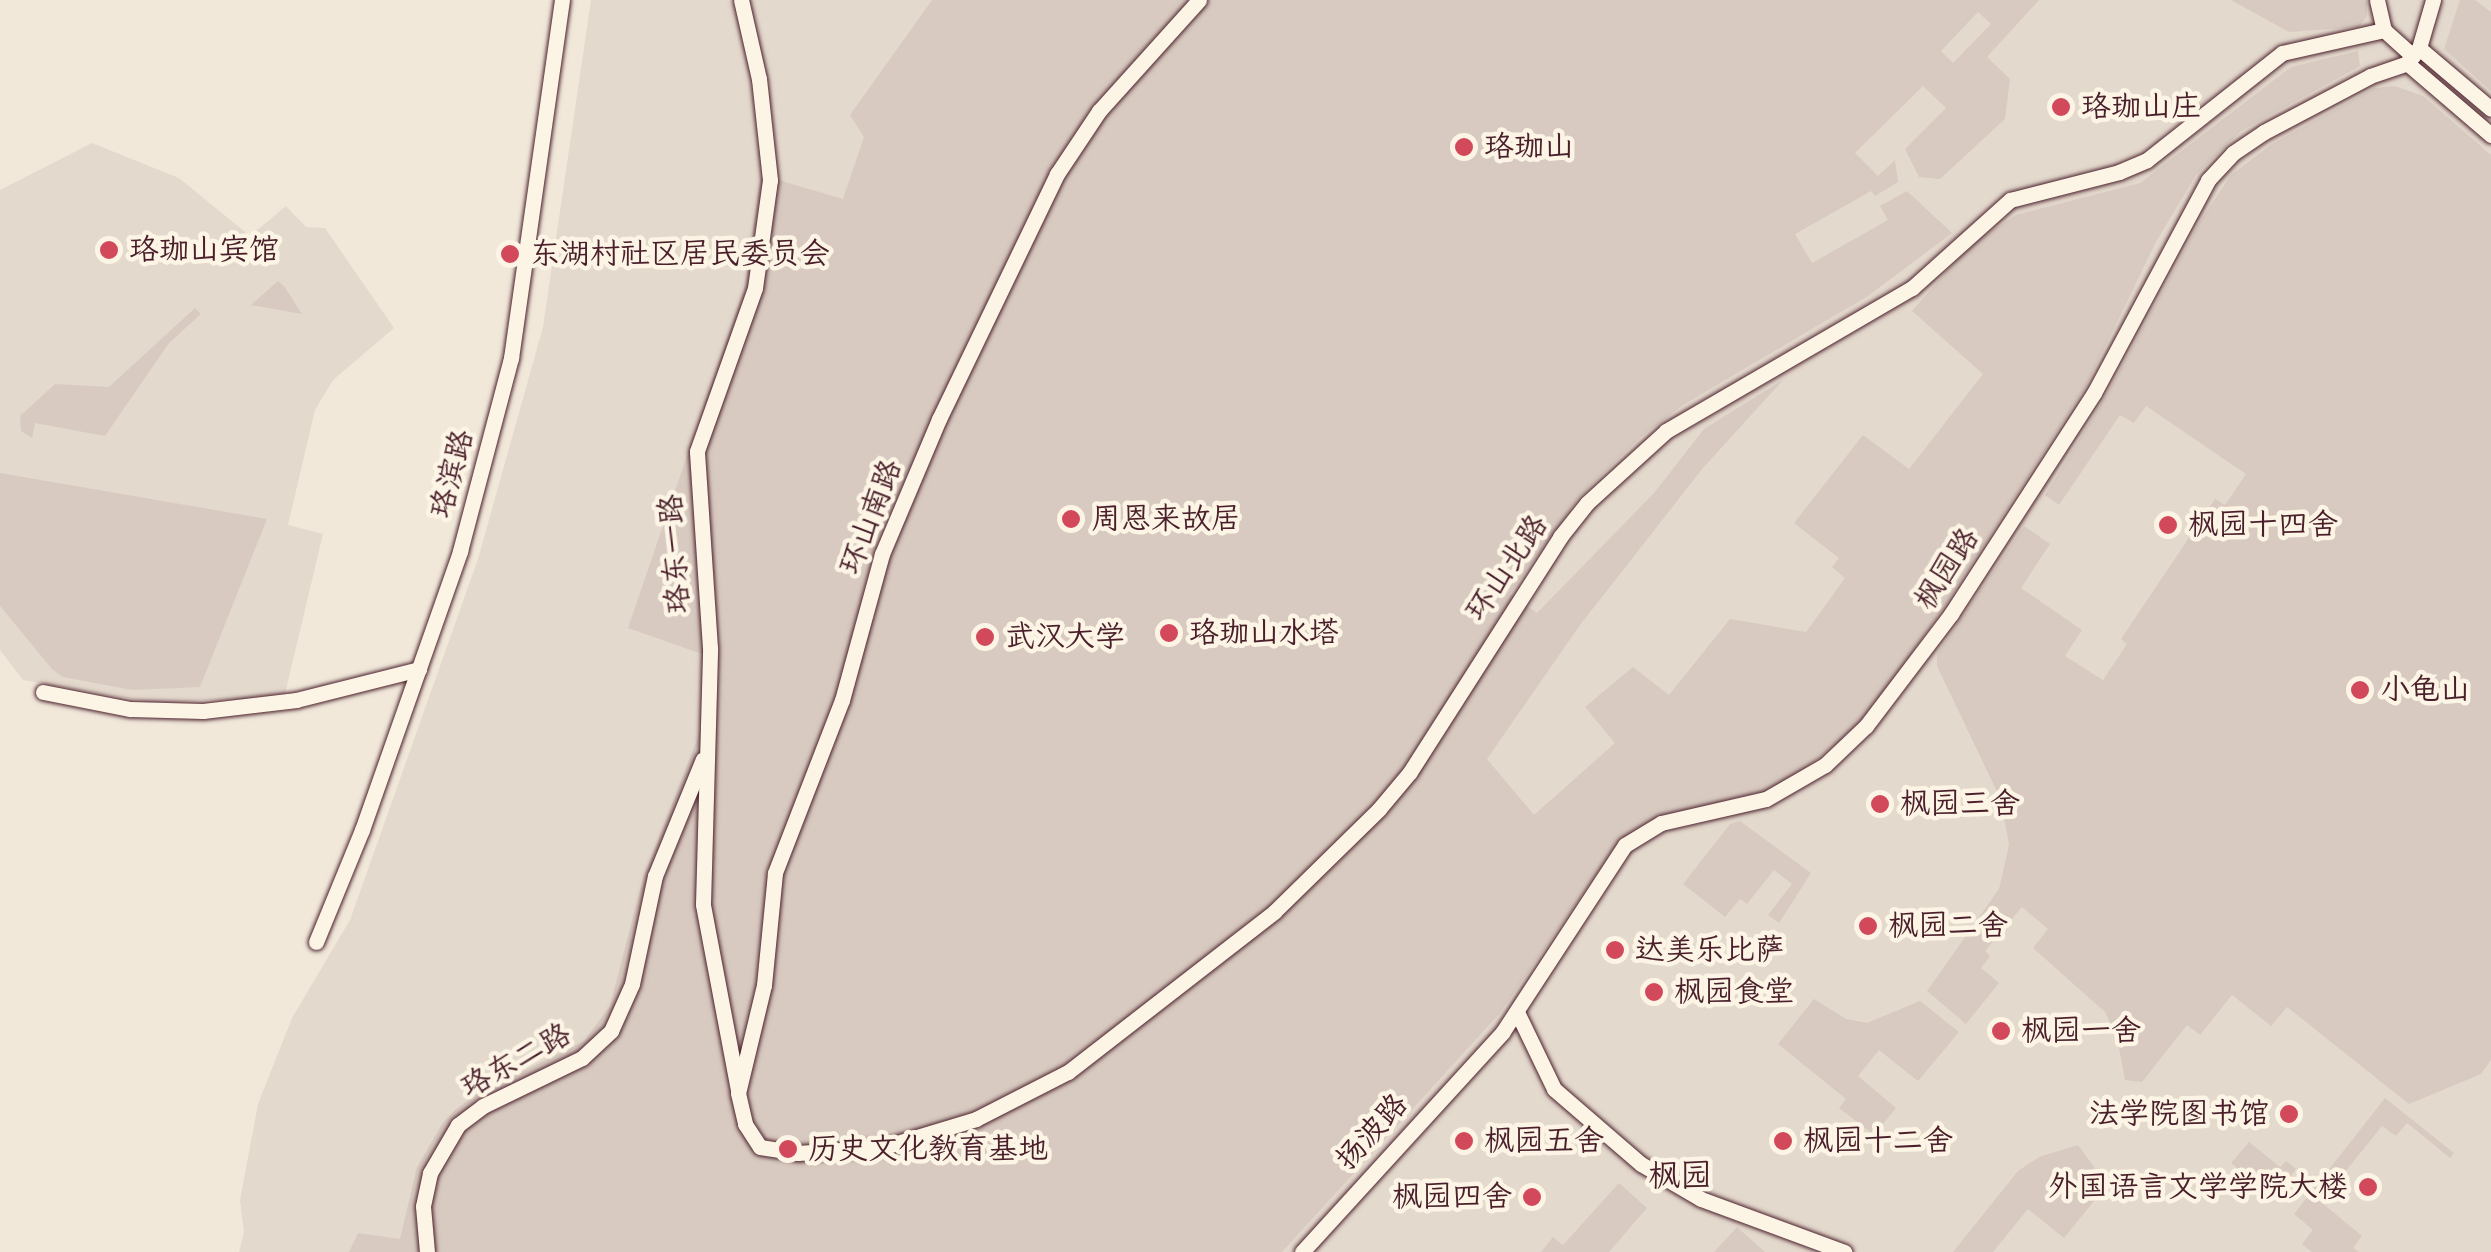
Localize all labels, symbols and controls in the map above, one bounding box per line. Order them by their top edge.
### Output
place label: 珞珈山庄 [2081,89,2201,125]
marker: 珞珈山庄 [2050,96,2072,118]
place label: 珞珈山 [1484,129,1574,165]
marker: 珞珈山 [1453,136,1475,158]
place label: 珞珈山宾馆 [129,232,279,268]
place label: 东湖村社区居民委员会 [530,236,830,272]
marker: 珞珈山宾馆 [98,239,120,261]
marker: 东湖村社区居民委员会 [499,243,521,265]
street label: 珞滨路 [423,426,481,522]
street label: 环山南路 [833,455,909,579]
street label: 珞东一路 [653,493,697,615]
place label: 周恩来故居 [1091,501,1241,537]
place label: 枫园十四舍 [2188,507,2338,543]
marker: 周恩来故居 [1060,508,1082,530]
street label: 环山北路 [1459,508,1555,628]
marker: 枫园十四舍 [2157,514,2179,536]
street label: 枫园路 [1907,521,1987,617]
place label: 珞珈山水塔 [1189,615,1339,651]
place label: 武汉大学 [1005,619,1125,655]
marker: 珞珈山水塔 [1158,622,1180,644]
marker: 武汉大学 [974,626,996,648]
place label: 小龟山 [2380,672,2470,708]
marker: 小龟山 [2349,679,2371,701]
place label: 枫园三舍 [1900,786,2020,822]
marker: 枫园三舍 [1869,793,1891,815]
place label: 枫园二舍 [1888,908,2008,944]
marker: 枫园二舍 [1857,915,1879,937]
place label: 达美乐比萨 [1635,932,1785,968]
marker: 达美乐比萨 [1604,939,1626,961]
place label: 枫园食堂 [1674,974,1794,1010]
marker: 枫园食堂 [1643,981,1665,1003]
place label: 枫园一舍 [2021,1013,2141,1049]
street label: 珞东二路 [455,1016,577,1106]
marker: 枫园一舍 [1990,1020,2012,1042]
street label: 扬波路 [1329,1087,1415,1177]
place label: 法学院图书馆 [2089,1096,2269,1132]
marker: 法学院图书馆 [2278,1103,2300,1125]
place label: 枫园五舍 [1484,1123,1604,1159]
place label: 枫园十二舍 [1803,1123,1953,1159]
marker: 枫园五舍 [1453,1130,1475,1152]
marker: 枫园十二舍 [1772,1130,1794,1152]
place label: 历史文化教育基地 [808,1131,1048,1167]
marker: 历史文化教育基地 [777,1138,799,1160]
district label: 枫园 [1648,1158,1712,1196]
place label: 外国语言文学学院大楼 [2048,1169,2348,1205]
marker: 外国语言文学学院大楼 [2357,1176,2379,1198]
place label: 枫园四舍 [1392,1179,1512,1215]
marker: 枫园四舍 [1521,1186,1543,1208]

